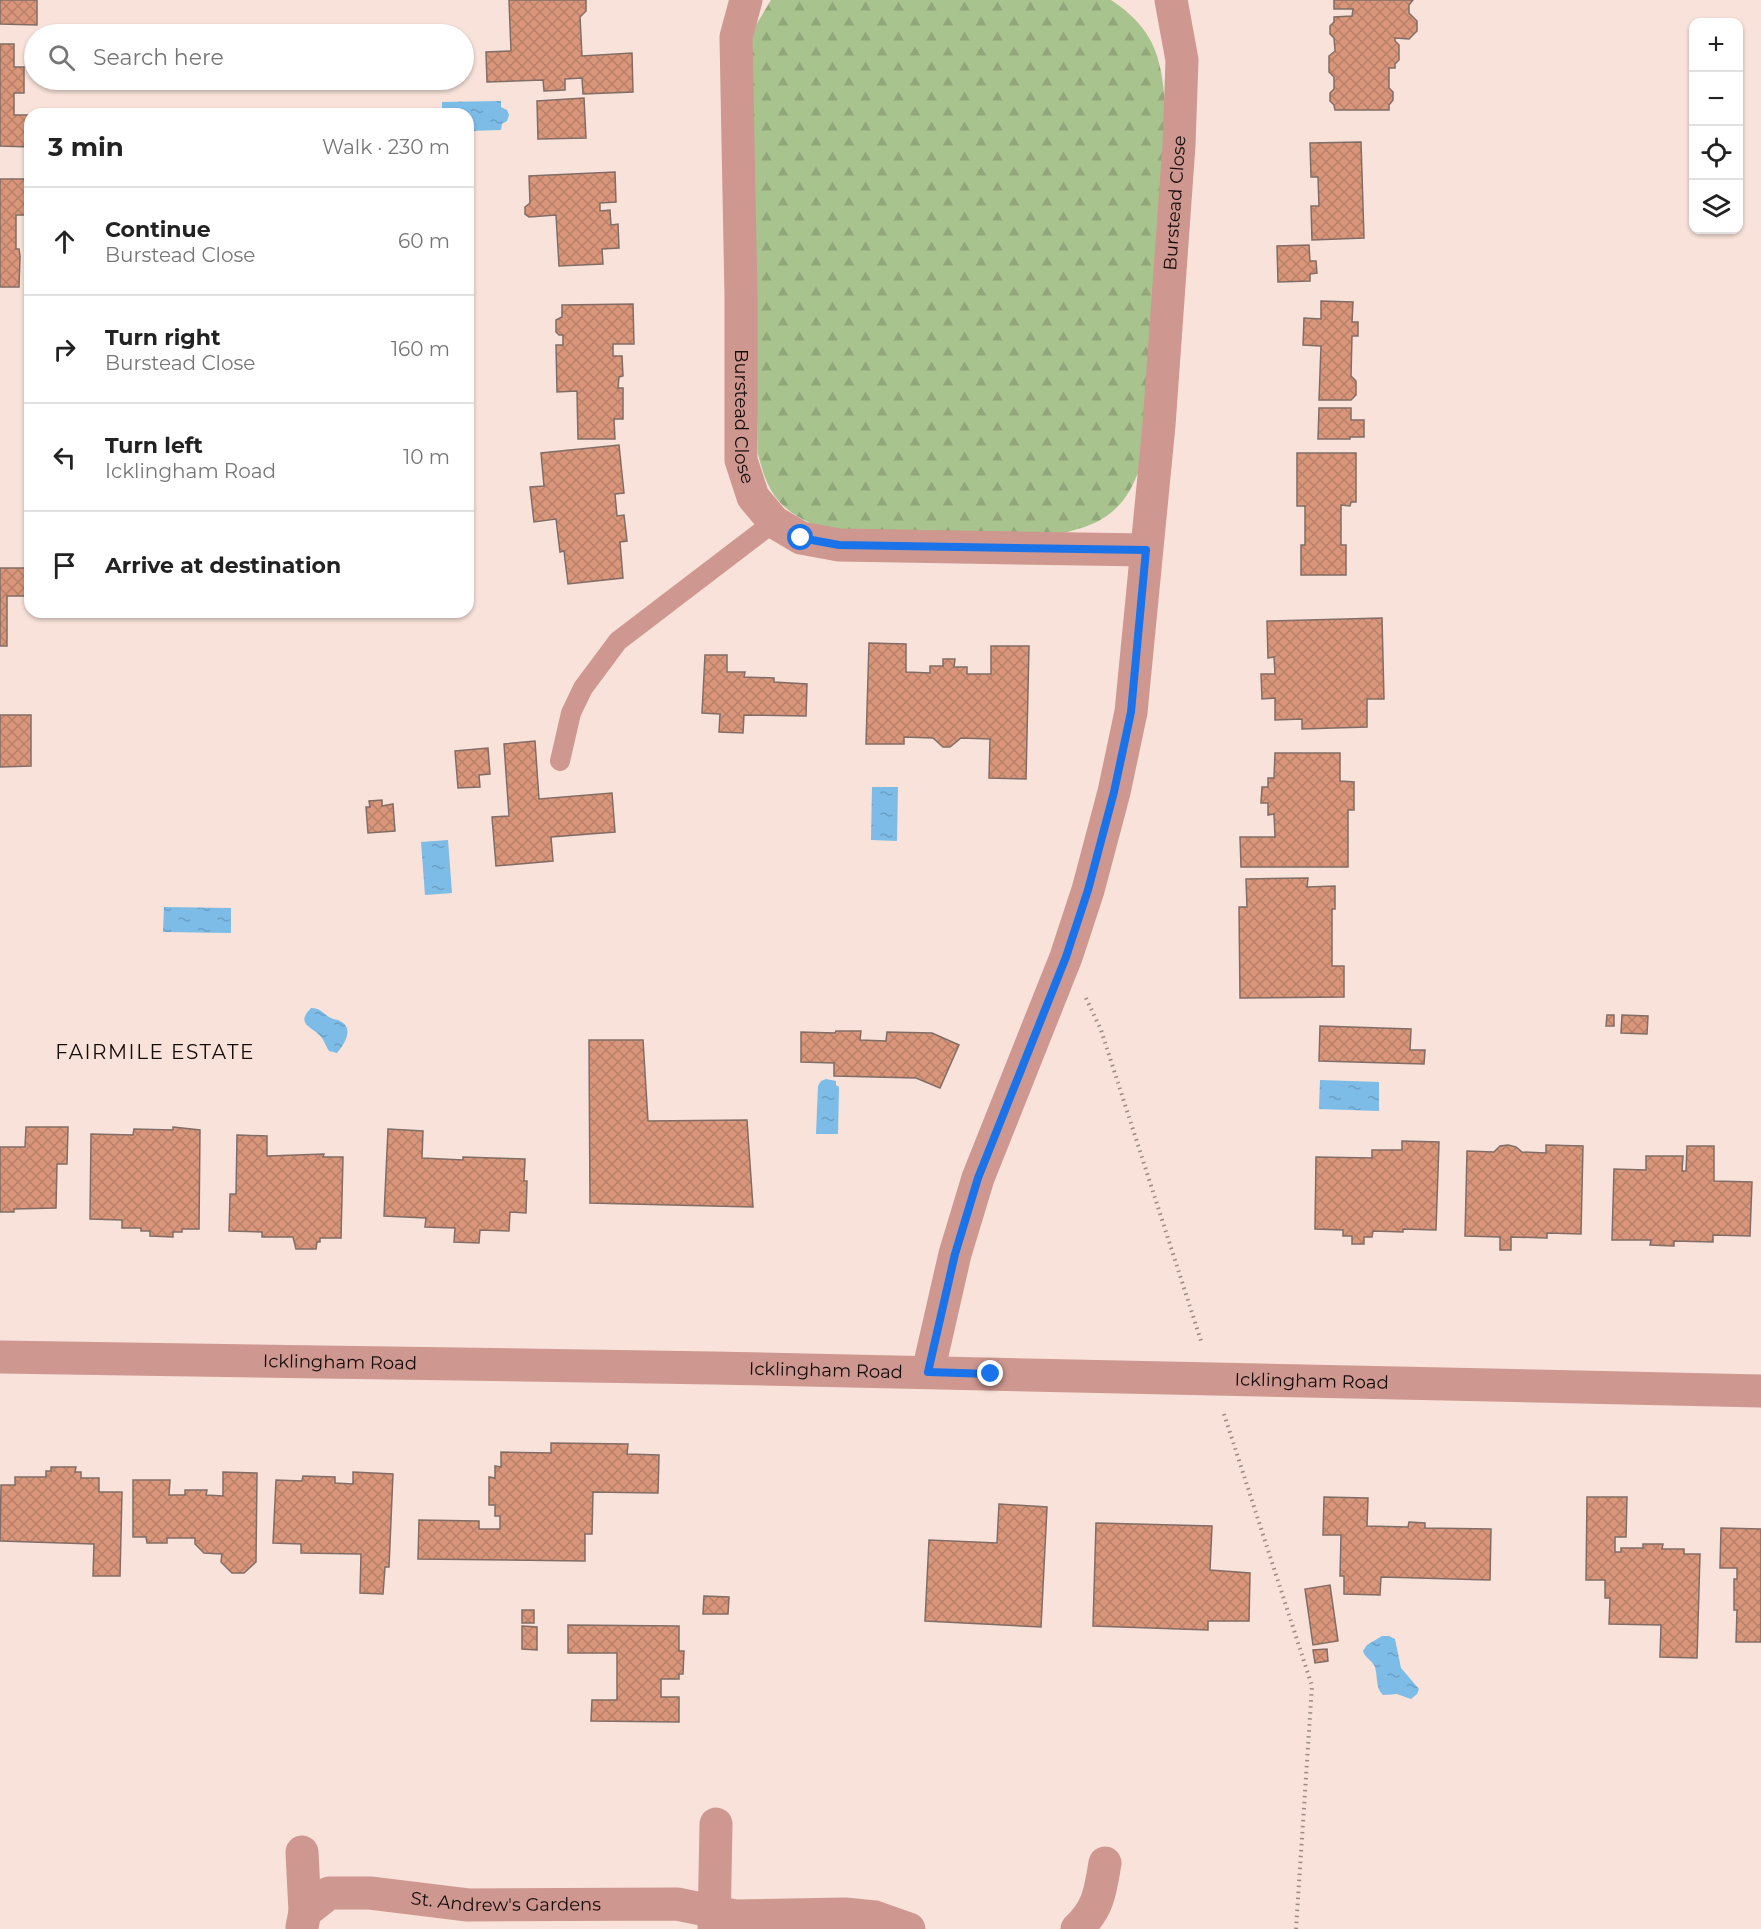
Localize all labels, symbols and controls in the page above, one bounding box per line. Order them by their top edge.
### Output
map controls [1689,18,1743,234]
button: + [1689,18,1743,72]
search box [24,24,474,90]
icon: search [45,41,78,74]
text: Search here [93,44,224,71]
button: − [1689,72,1743,126]
button: locate [1689,126,1743,180]
text: 3 min [48,131,124,163]
text: Walk · 230 m [322,135,450,159]
street label: Burstead Close [1159,135,1190,271]
button: layers [1689,180,1743,234]
text: Continue [105,216,211,243]
icon: ahead [48,225,81,258]
text: 60 m [398,229,450,253]
text: Burstead Close [105,243,255,267]
text: Turn right [105,324,220,351]
icon: right [48,333,81,366]
text: 160 m [391,337,450,361]
street label: Burstead Close [730,349,759,487]
text: Burstead Close [105,351,255,375]
text: Turn left [105,432,203,459]
icon: left [48,441,81,474]
text: 10 m [403,445,450,469]
text: Icklingham Road [105,459,276,483]
route start [787,524,813,550]
icon: arrive [48,549,81,582]
text: Arrive at destination [105,552,341,579]
district label: FAIRMILE ESTATE [55,1040,255,1064]
street label: Icklingham Road [263,1350,417,1374]
street label: Icklingham Road [749,1358,903,1383]
route end [977,1360,1003,1386]
street label: Icklingham Road [1234,1368,1389,1394]
street label: St. Andrew's Gardens [409,1887,601,1916]

